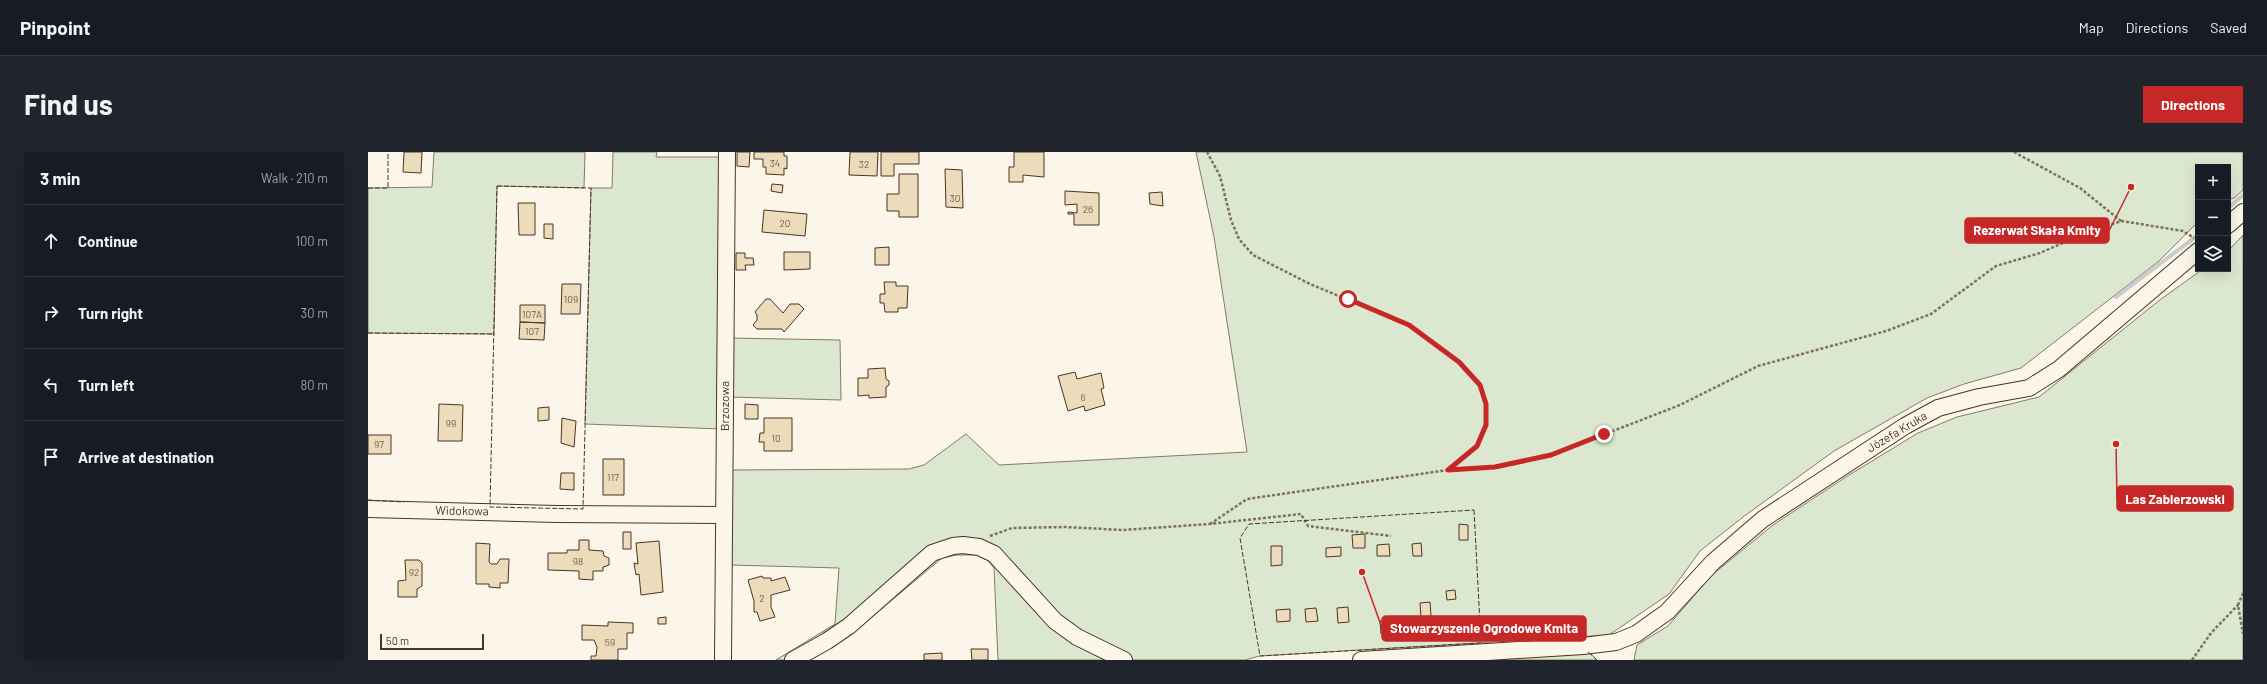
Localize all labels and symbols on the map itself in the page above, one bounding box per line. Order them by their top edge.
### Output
house number: 34 [770,157,780,169]
house number: 32 [859,158,869,170]
house number: 30 [950,192,960,204]
house number: 26 [1083,203,1093,215]
house number: 20 [779,217,791,229]
callout: Rezerwat Skała Kmity [1965,218,2109,243]
text: Rezerwat Skała Kmity [1973,222,2101,238]
route start [1339,290,1357,308]
house number: 109 [564,293,578,305]
house number: 107A [522,308,542,320]
house number: 107 [525,325,539,337]
street label: Brzozowa [717,381,731,431]
house number: 6 [1080,391,1086,403]
street label: Józefa Kruka [1864,408,1929,455]
house number: 99 [446,417,456,429]
route end [1595,425,1613,443]
house number: 10 [771,432,781,444]
house number: 97 [374,438,384,450]
house number: 117 [607,471,619,483]
callout: Las Zabierzowski [2117,486,2233,511]
text: Las Zabierzowski [2125,491,2225,507]
street label: Widokowa [435,503,489,517]
house number: 98 [573,555,583,567]
house number: 92 [409,566,419,578]
house number: 2 [759,592,765,604]
callout: Stowarzyszenie Ogrodowe Kmita [1382,616,1586,641]
text: Stowarzyszenie Ogrodowe Kmita [1390,620,1578,636]
scale bar [380,632,484,651]
house number: 59 [605,636,615,648]

